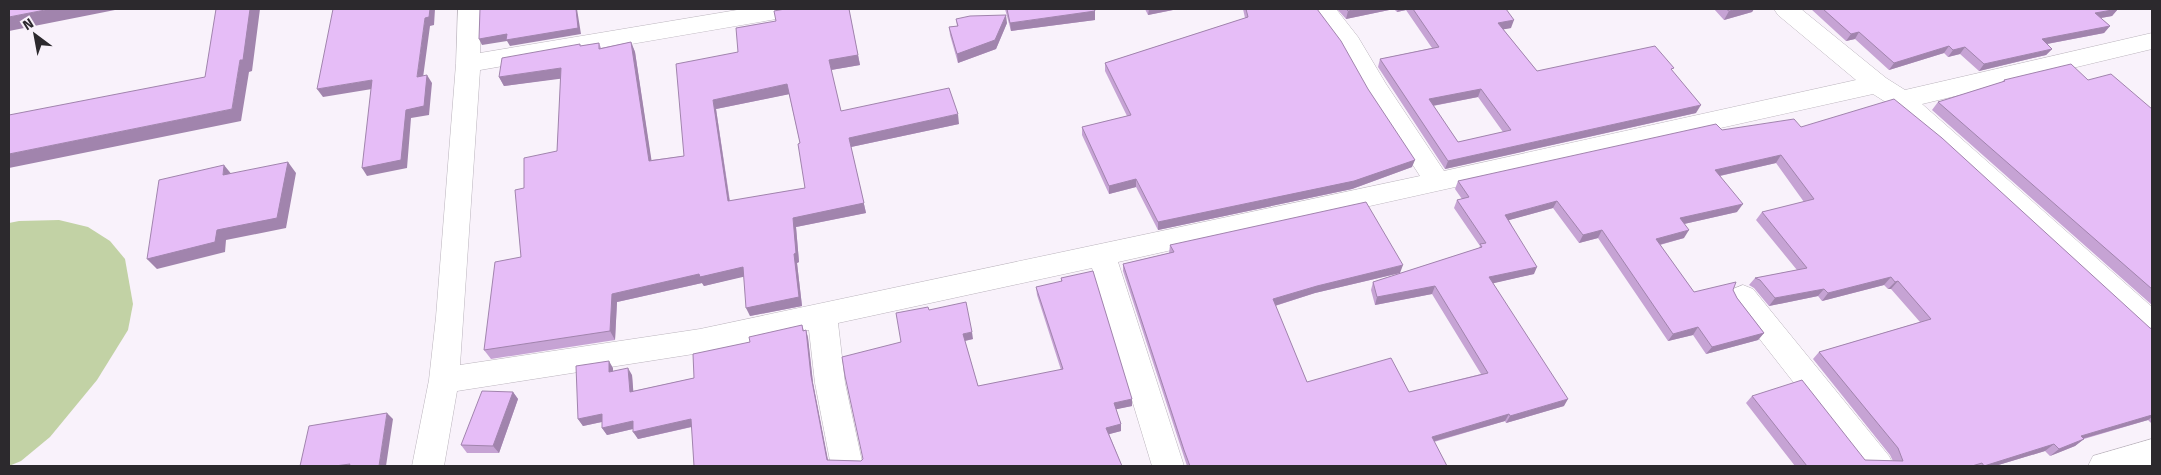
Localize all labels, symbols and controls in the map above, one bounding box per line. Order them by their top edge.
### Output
north arrow [10,10,60,60]
text: N [20,15,37,34]

